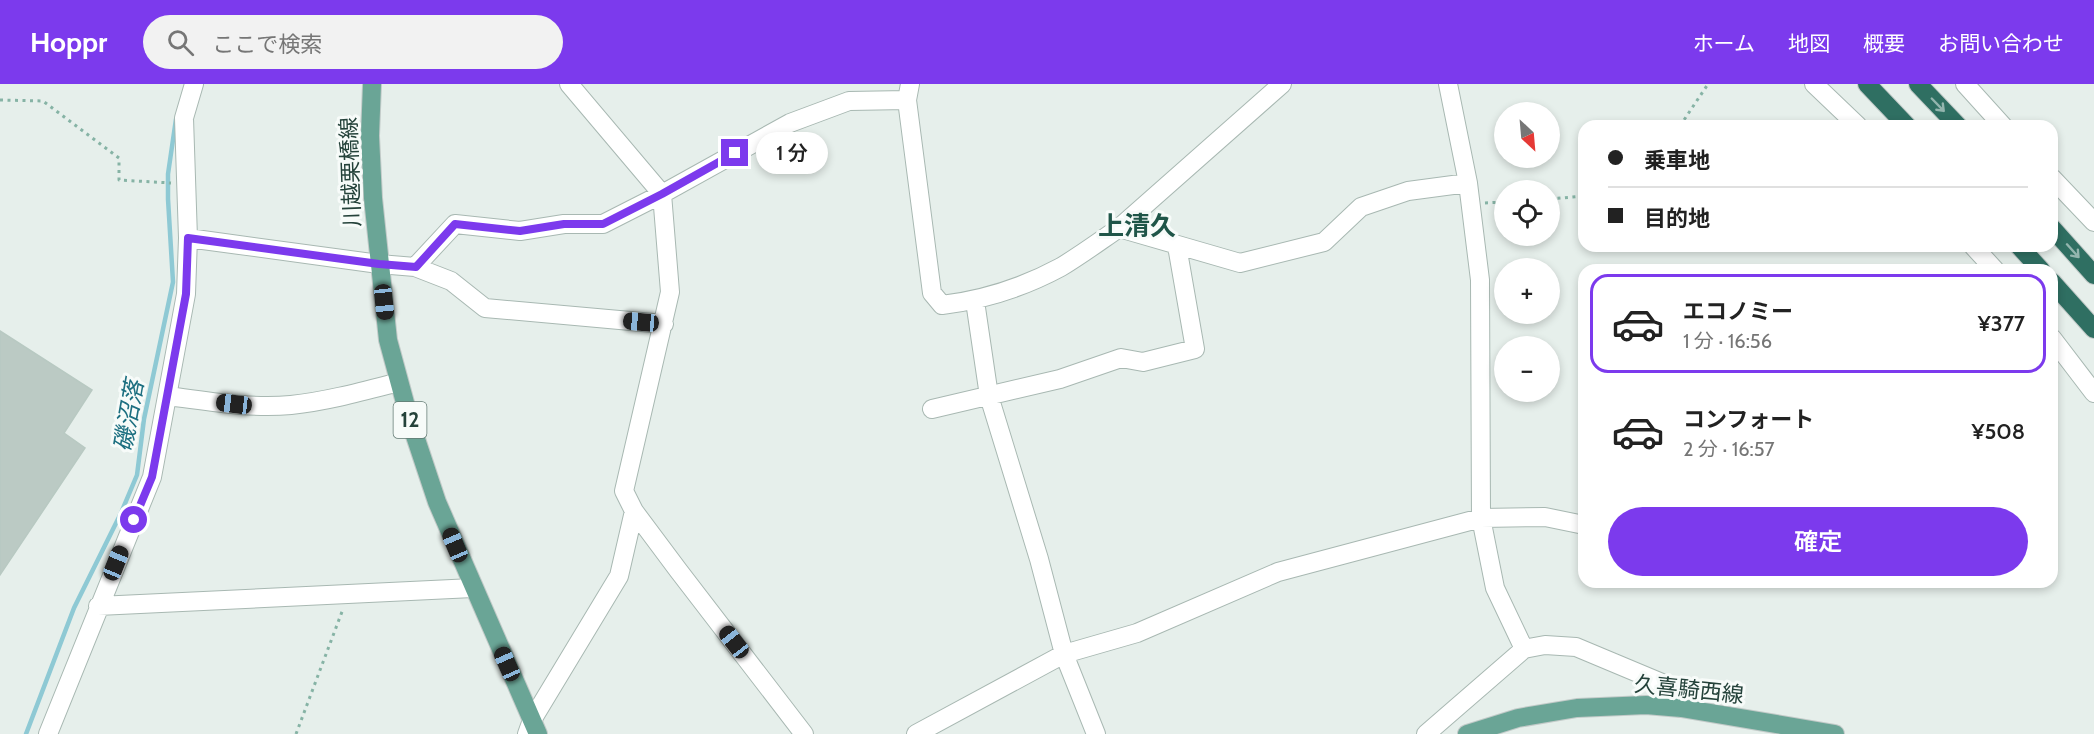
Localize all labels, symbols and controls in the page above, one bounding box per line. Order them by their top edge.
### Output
search box [143,15,563,69]
text: Hoppr [30,25,107,59]
icon: search [164,26,197,59]
text: ここで検索 [212,31,322,58]
text: ホーム [1693,31,1755,56]
text: 地図 [1788,31,1830,56]
text: 概要 [1863,31,1905,56]
text: お問い合わせ [1938,31,2064,56]
one-way arrow [1931,97,1945,112]
north arrow [1494,102,1560,168]
map controls [1494,102,1560,402]
street label: 川越栗橋線 [335,117,366,227]
callout: 1 分 [756,132,828,174]
route end [721,139,748,166]
text: 1 分 [776,141,808,165]
text: 乗車地 [1644,147,1710,174]
button: locate [1494,180,1560,246]
text: 目的地 [1644,205,1710,232]
district label: 上清久 [1098,210,1176,242]
one-way arrow [2066,244,2080,259]
button: + [1494,258,1560,324]
car [373,283,395,321]
icon: car [1611,297,1665,351]
text: エコノミー [1683,298,1793,325]
text: ¥377 [1978,310,2025,337]
car [622,311,660,333]
text: 1 分 · 16:56 [1683,329,1772,353]
button: − [1494,336,1560,402]
water label: 磯沼落 [108,374,150,454]
car [215,393,253,415]
road number: 12 [394,402,426,438]
icon: car [1611,405,1665,459]
text: コンフォート [1683,406,1814,433]
text: ¥508 [1971,418,2025,445]
text: 2 分 · 16:57 [1683,437,1775,461]
route start [120,506,147,533]
button: 確定 [1608,507,2028,576]
car [440,525,470,565]
car [101,543,131,583]
car [716,622,752,662]
car [491,644,523,684]
street label: 久喜騎西線 [1633,670,1745,709]

